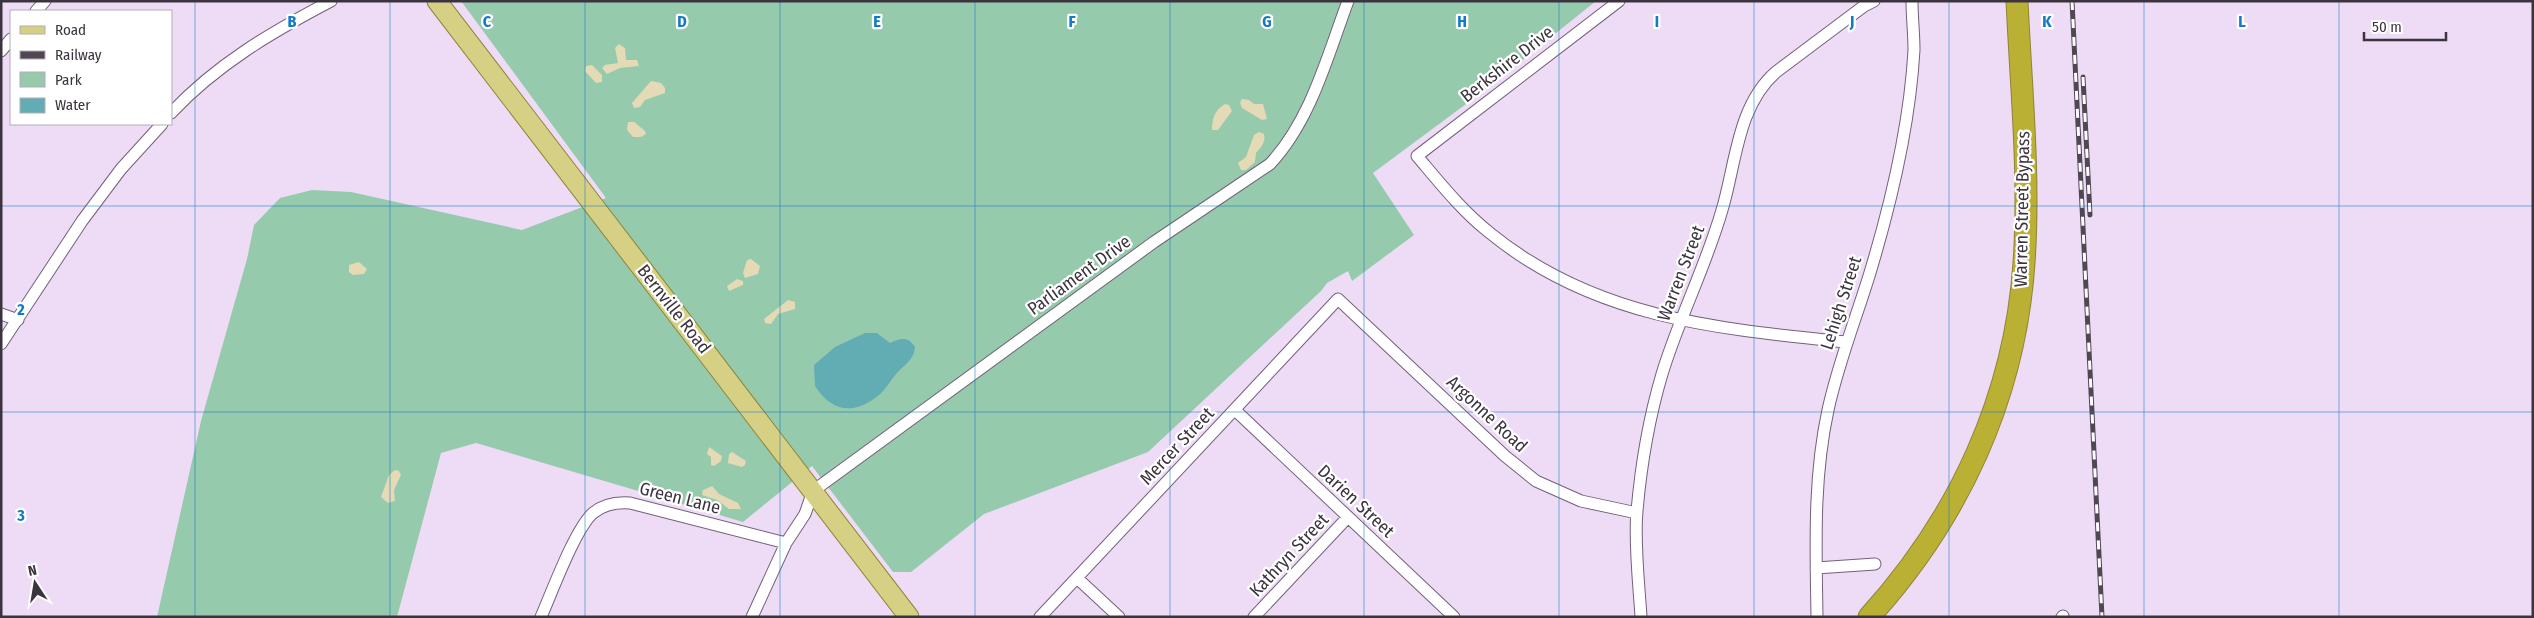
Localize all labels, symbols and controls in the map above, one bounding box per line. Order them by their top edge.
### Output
legend [10,10,172,125]
scale bar [2364,10,2446,42]
text: B [288,12,297,31]
text: C [483,12,492,31]
text: D [677,12,687,31]
text: E [873,12,881,31]
text: F [1068,12,1076,31]
text: G [1262,12,1272,31]
text: H [1457,12,1467,31]
text: I [1655,12,1659,31]
text: J [1849,12,1854,31]
text: K [2042,12,2052,31]
text: L [2238,12,2246,31]
text: 50 m [2372,18,2402,36]
text: Road [55,21,86,39]
street label: Berkshire Drive [1456,21,1558,107]
text: Railway [55,46,102,64]
text: Park [55,71,82,89]
text: Water [55,96,91,114]
street label: Warren Street Bypass [2010,130,2034,287]
street label: Warren Street [1653,222,1709,324]
street label: Parliament Drive [1023,230,1135,320]
street label: Lehigh Street [1816,253,1866,352]
street label: Bernville Road [632,260,716,358]
text: 2 [16,300,25,319]
street label: Argonne Road [1442,371,1532,457]
street label: Mercer Street [1135,402,1219,490]
street label: Darien Street [1313,460,1399,542]
street label: Green Lane [637,477,723,519]
text: 3 [16,506,25,525]
street label: Kathryn Street [1245,509,1333,601]
north arrow [10,558,60,608]
text: N [27,562,38,580]

